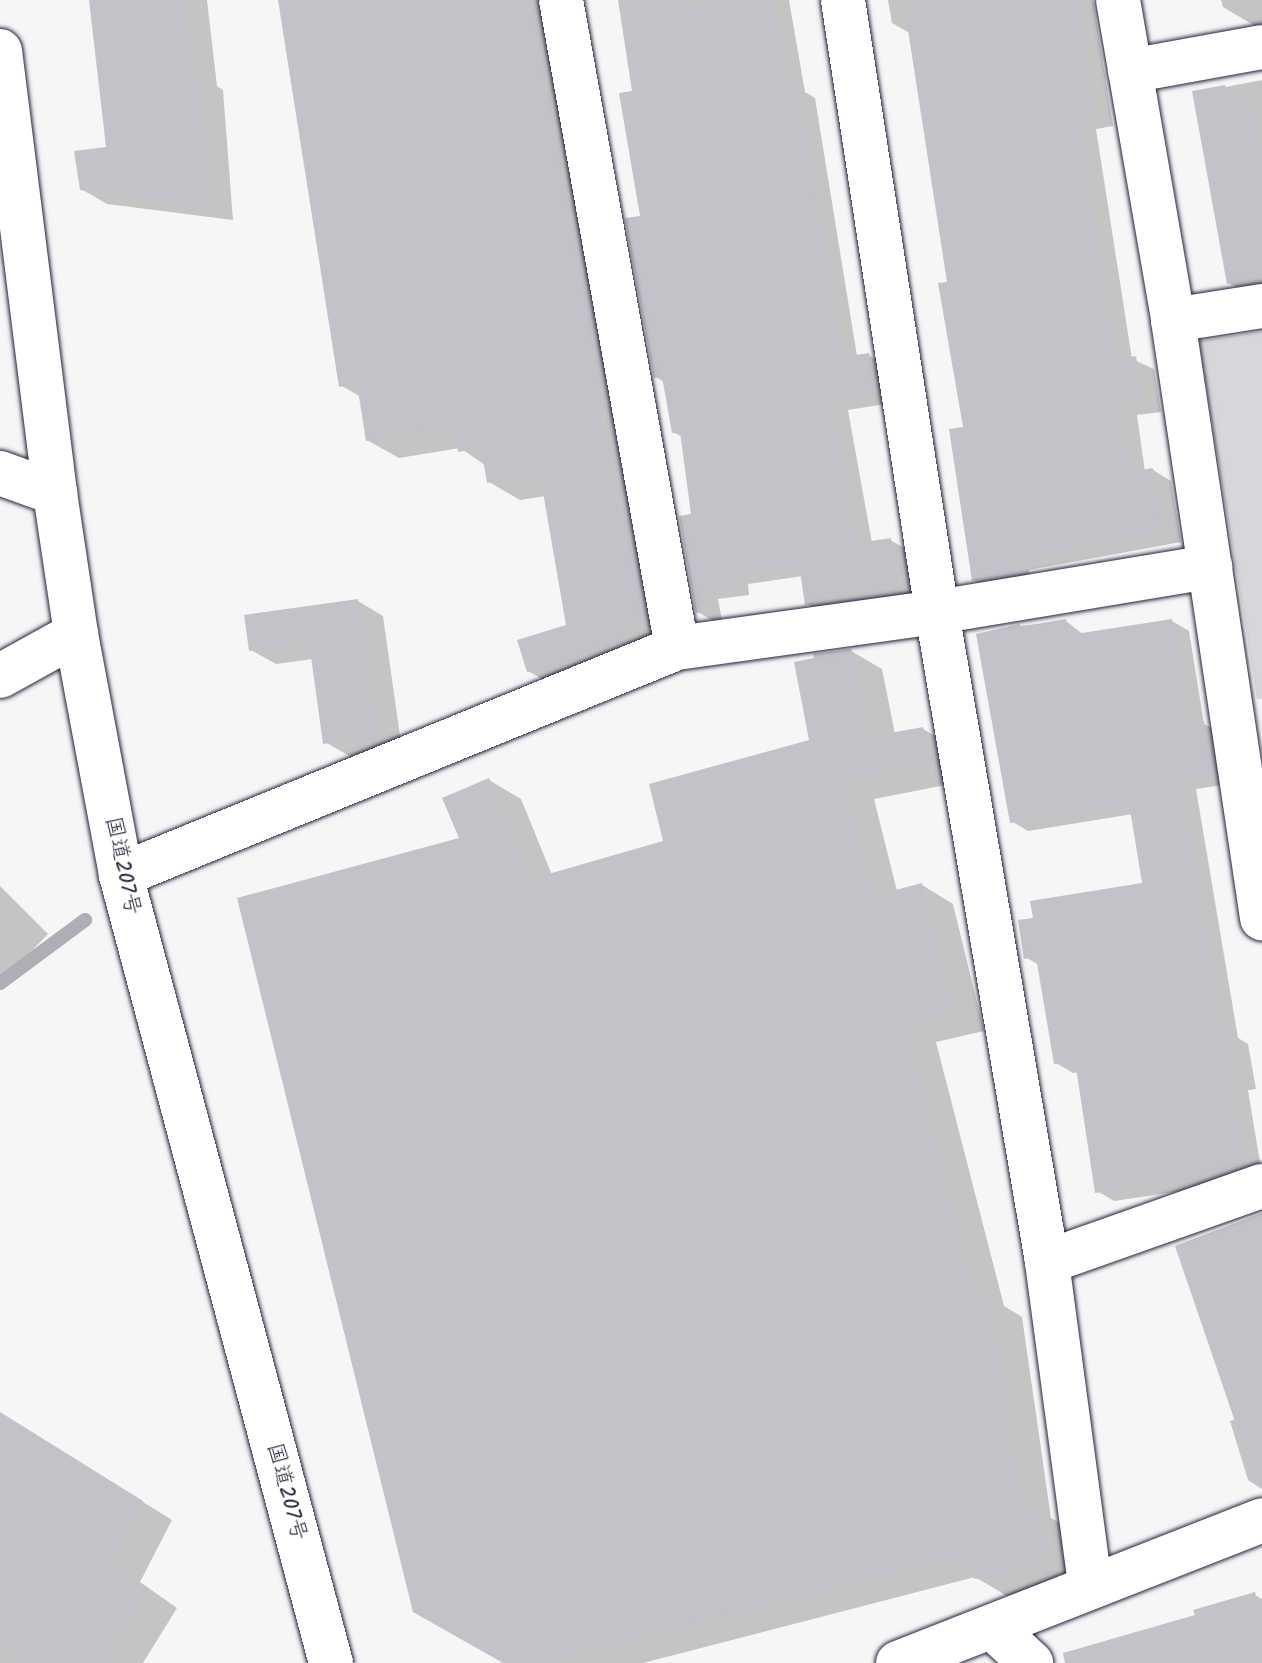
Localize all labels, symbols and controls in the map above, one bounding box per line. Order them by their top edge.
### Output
street label: 国道207号 [99,814,145,918]
street label: 国道207号 [260,1440,312,1544]

